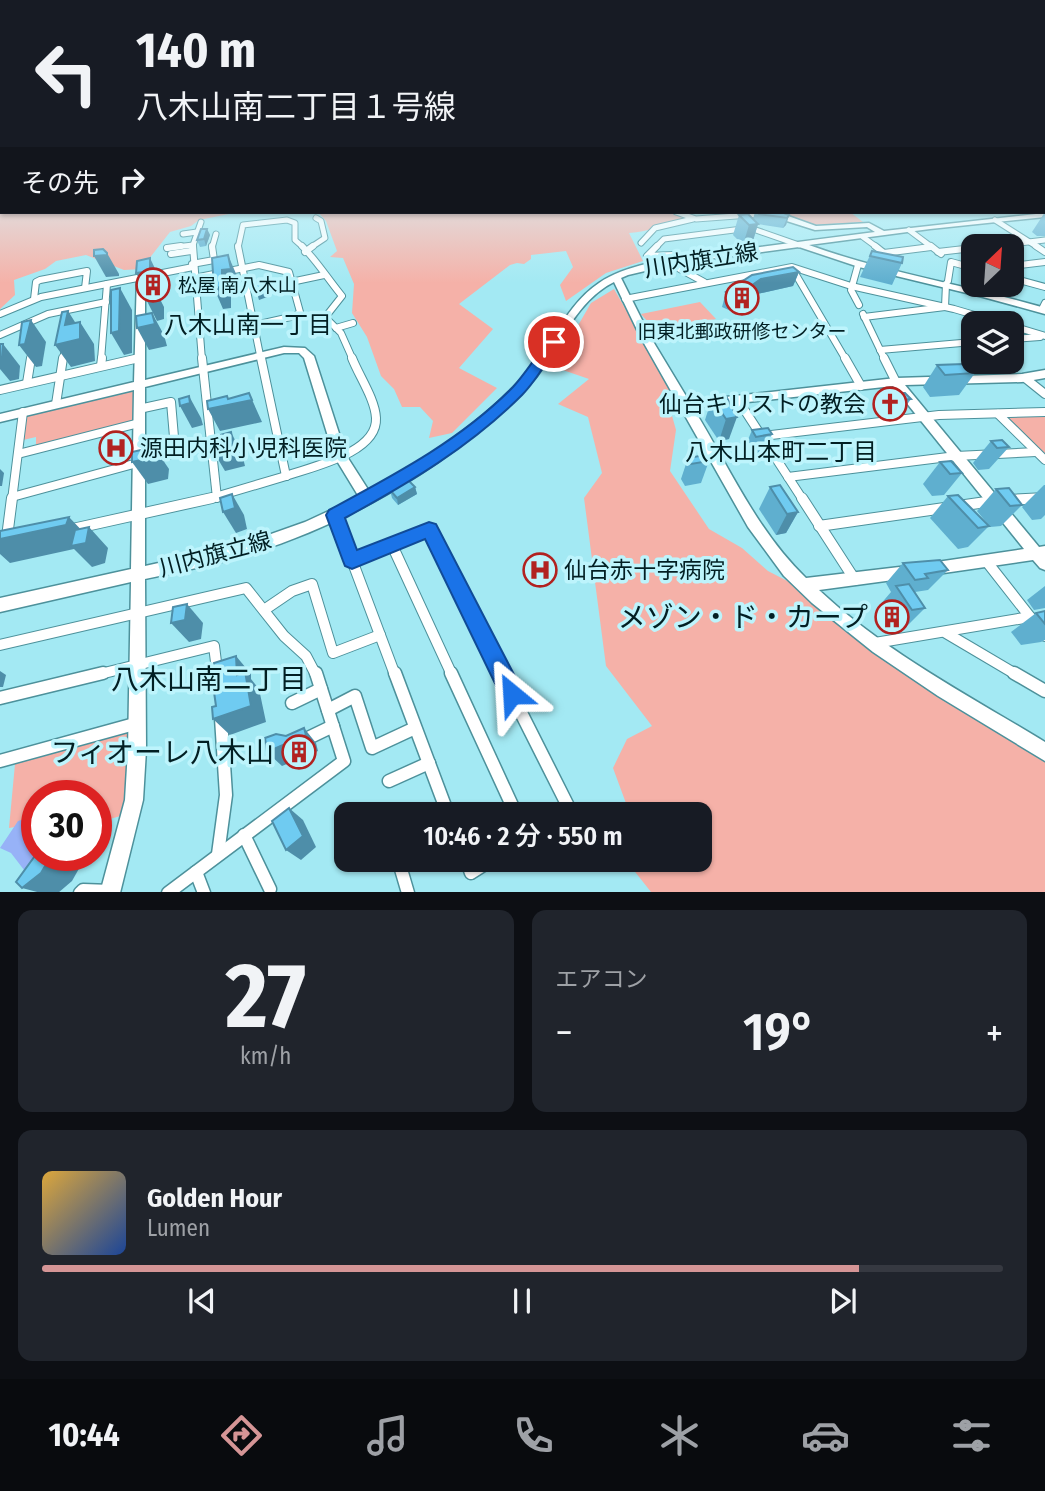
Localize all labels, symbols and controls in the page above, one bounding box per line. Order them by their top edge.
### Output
text: 140 m [136,21,256,80]
icon: left [21,28,112,119]
text: 八木山南二丁目１号線 [136,88,456,126]
icon: right [113,161,151,199]
text: その先 [21,168,99,199]
north arrow [961,234,1024,298]
map controls [961,234,1024,374]
street label: 川内旗立線 [642,237,760,283]
building icon: 松屋 南八木山 [134,266,172,304]
place label: 松屋 南八木山 [178,274,296,297]
building icon: 旧東北郵政研修センター [723,279,761,317]
district label: 八木山南一丁目 [164,311,332,339]
button: layers [961,311,1024,374]
pin [524,312,584,372]
place label: 旧東北郵政研修センター [637,320,847,343]
icon: arrive [535,323,573,361]
church icon: 仙台キリストの教会 [871,385,909,423]
place label: 仙台キリストの教会 [659,390,866,418]
hospital icon: 源田内科小児科医院 [97,429,135,467]
place label: 源田内科小児科医院 [140,434,347,462]
district label: 八木山本町二丁目 [685,438,877,466]
street label: 川内旗立線 [156,526,274,582]
hospital icon: 仙台赤十字病院 [521,551,559,589]
place label: 仙台赤十字病院 [564,556,725,584]
building icon: メゾン・ド・カープ [873,598,911,636]
place label: メゾン・ド・カープ [618,601,868,634]
position arrow [475,657,549,731]
district label: 八木山南二丁目 [111,663,307,696]
building icon: フィオーレ八木山 [280,733,318,771]
place label: フィオーレ八木山 [51,736,274,769]
speed limit sign: 30 [21,780,112,871]
text: 10:46 · 2 分 · 550 m [423,821,623,852]
text: 27 [226,942,306,1051]
text: エアコン [556,965,648,993]
text: 19° [743,1001,815,1064]
text: − [556,1010,573,1056]
text: + [986,1010,1003,1056]
text: km/h [240,1042,291,1070]
text: Golden Hour [147,1183,282,1214]
text: Lumen [147,1214,210,1242]
icon: previous [183,1282,221,1320]
icon: pause [503,1282,541,1320]
icon: next [824,1282,862,1320]
icon: directions [217,1411,266,1460]
icon: music [363,1411,412,1460]
icon: phone [509,1411,558,1460]
icon: climate [655,1411,704,1460]
icon: car [801,1411,850,1460]
icon: filters [947,1411,996,1460]
text: 10:44 [49,1416,120,1454]

